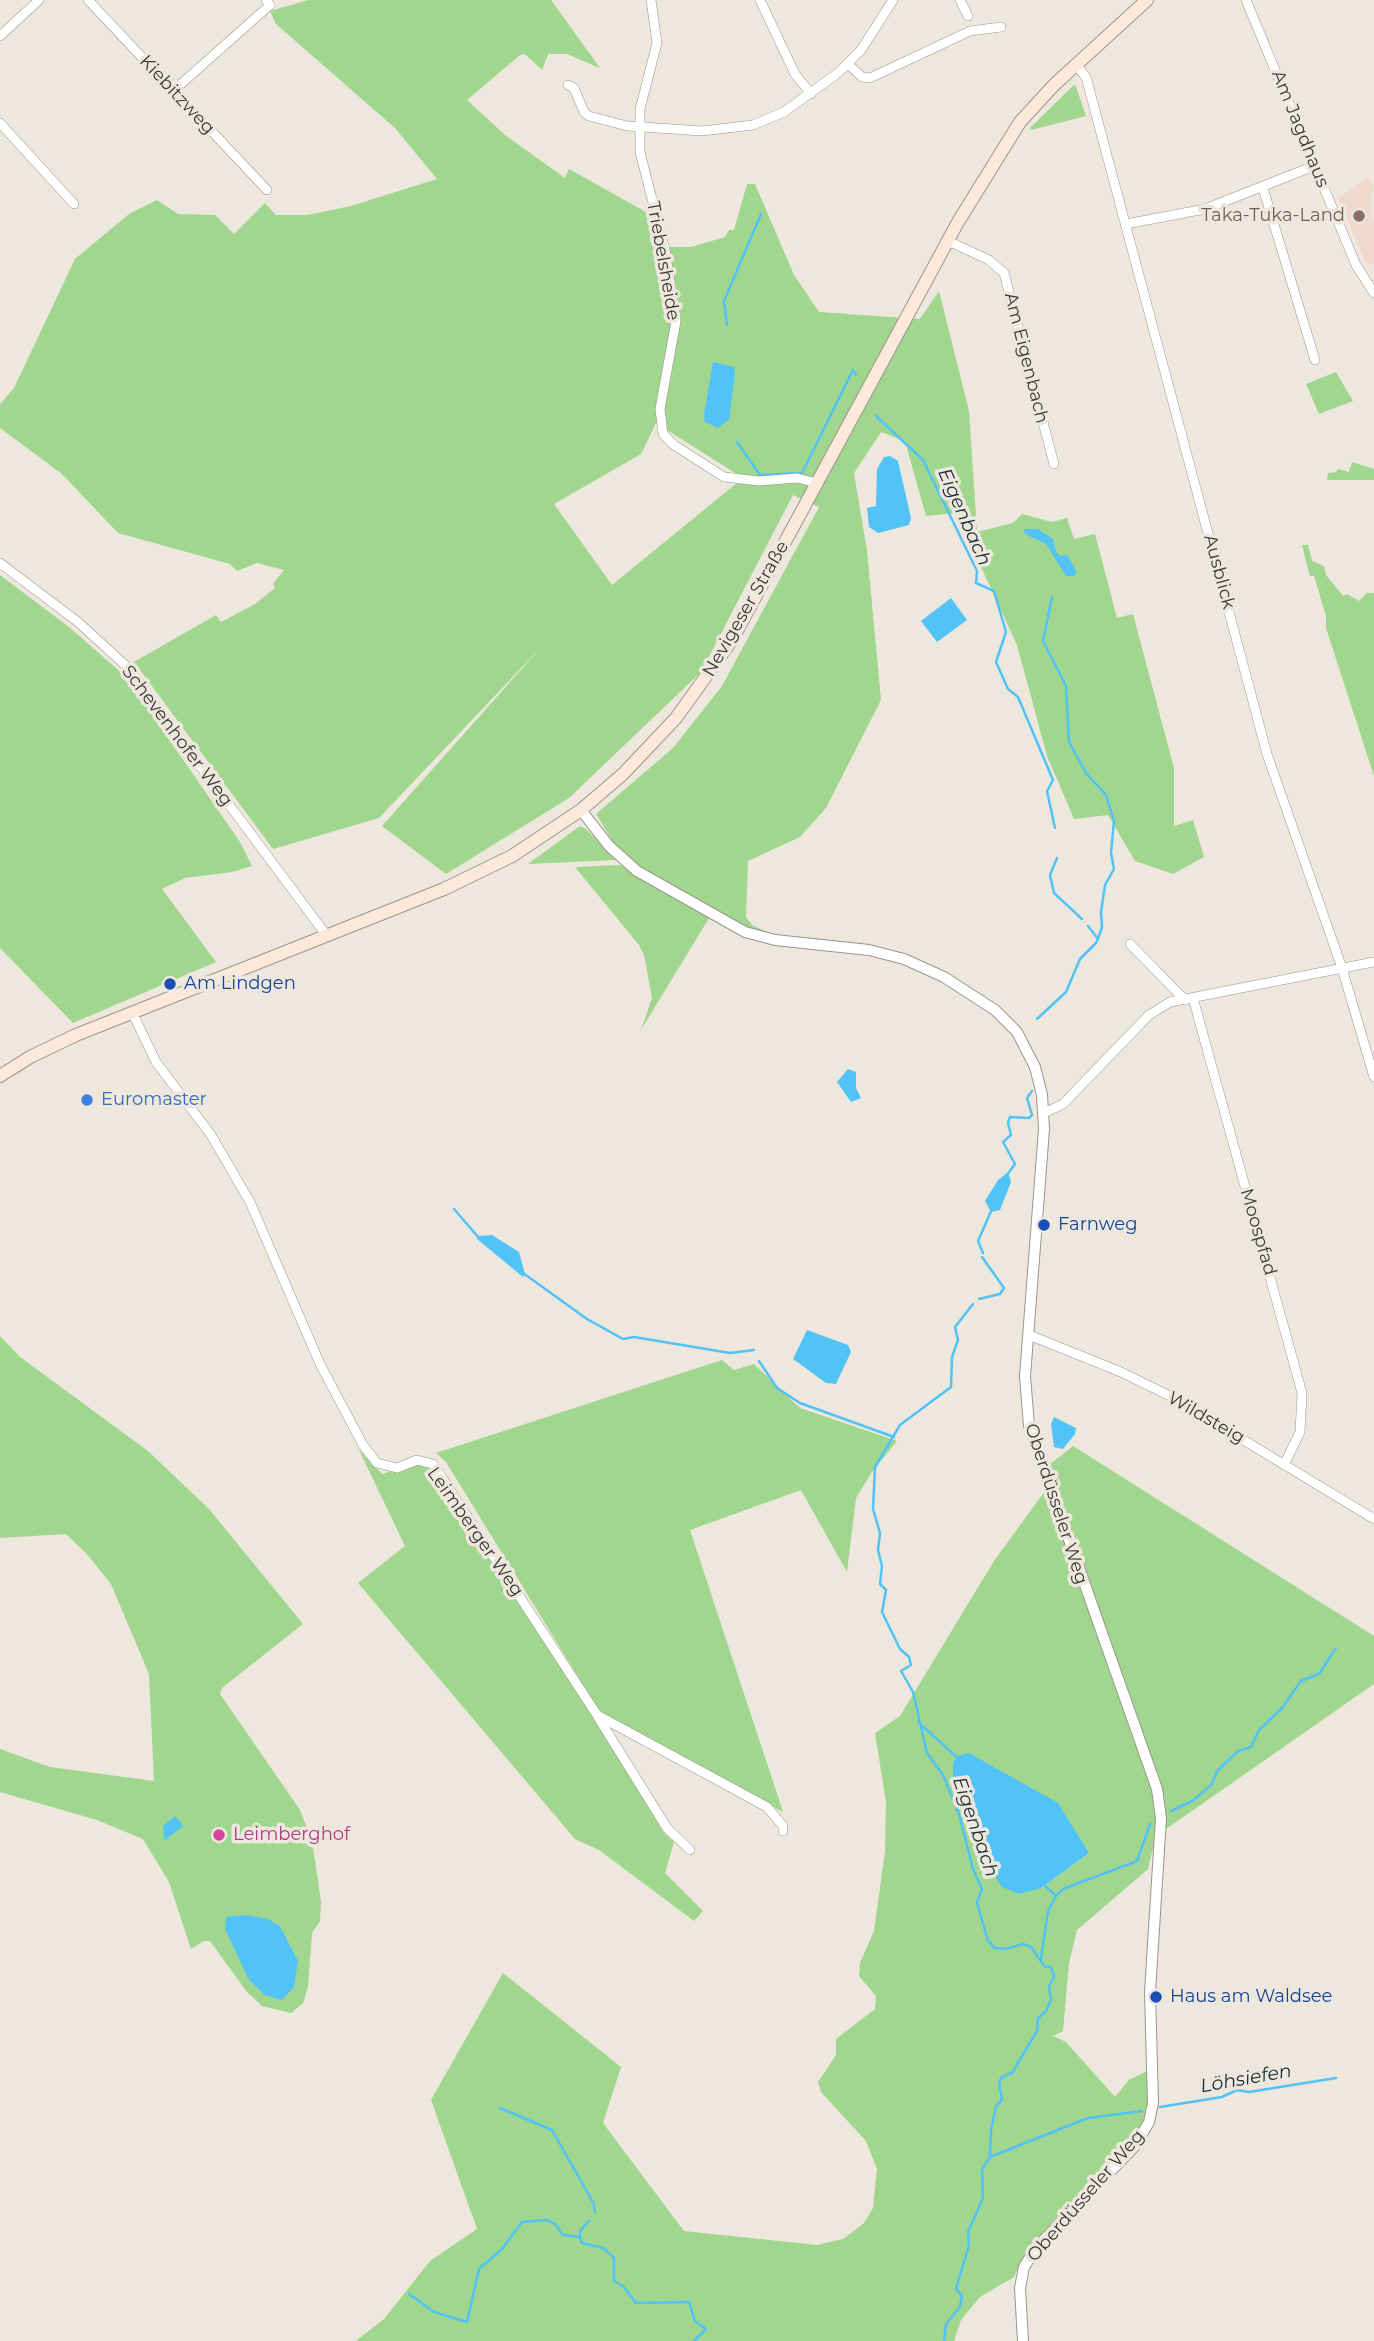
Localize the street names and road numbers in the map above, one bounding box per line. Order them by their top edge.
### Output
street label: Kiebitzweg [135,51,219,139]
street label: Am Jagdhaus [1267,67,1333,191]
street label: Triebelsheide [642,200,684,322]
street label: Am Eigenbach [999,290,1053,426]
street label: Ausblick [1199,532,1239,612]
street label: Nevigeser Straße [698,537,794,681]
street label: Schevenhofer Weg [117,661,237,811]
street label: Moospfad [1235,1186,1281,1278]
street label: Wildsteig [1164,1387,1248,1449]
street label: Oberdüsseler Weg [1020,1421,1092,1587]
street label: Leimberger Weg [422,1463,528,1601]
street label: Oberdüsseler Weg [1023,2126,1149,2266]

